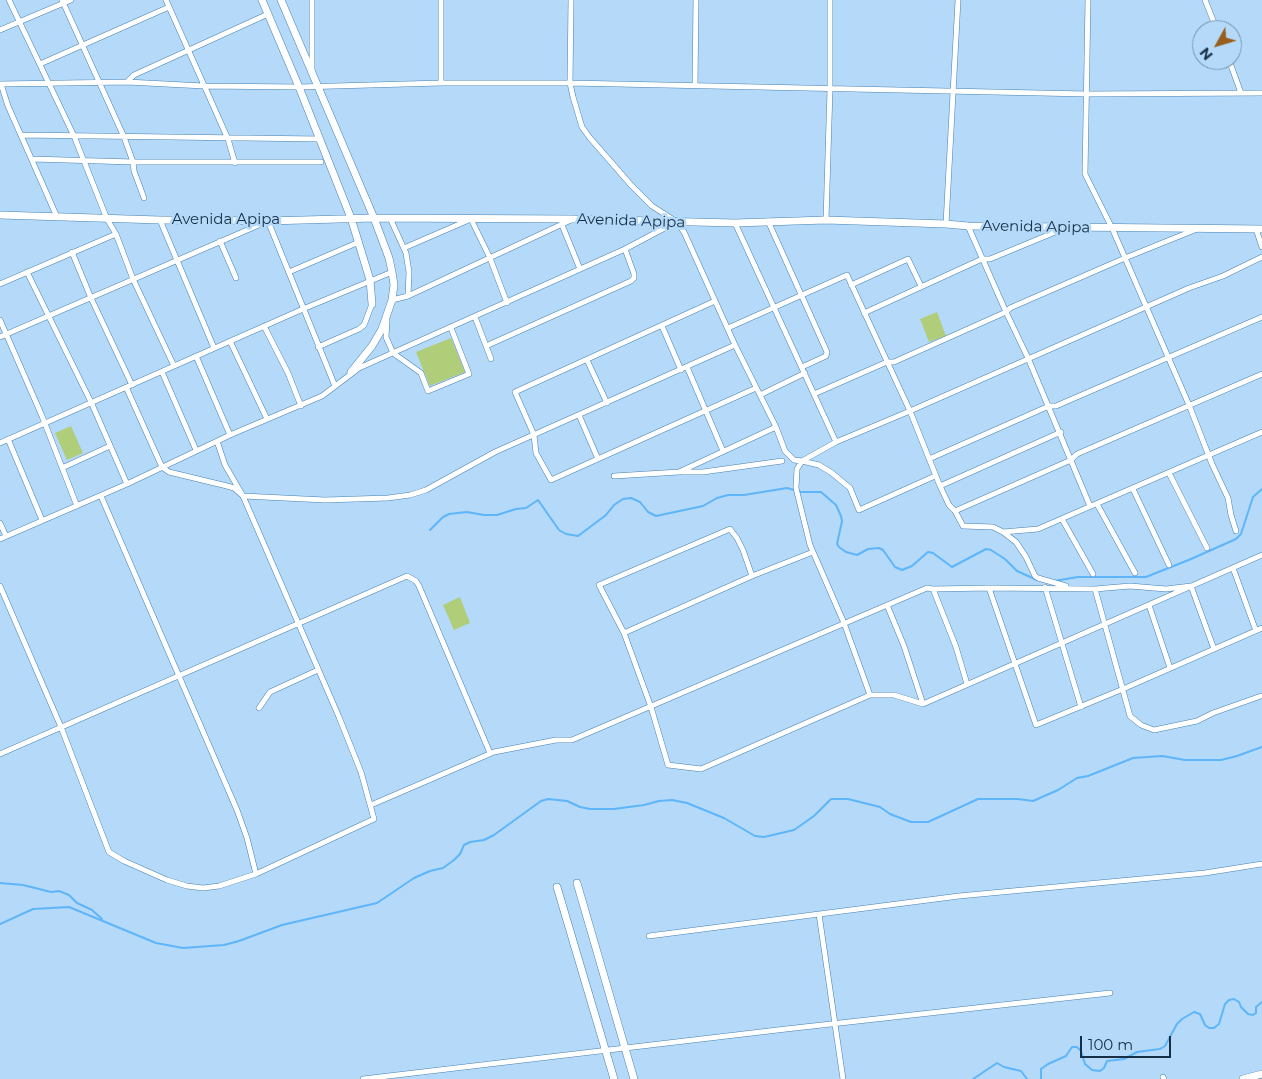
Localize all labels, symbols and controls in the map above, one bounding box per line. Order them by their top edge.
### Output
north arrow [1192,20,1242,70]
text: N [1196,44,1217,64]
street label: Avenida Apipa [577,210,685,232]
street label: Avenida Apipa [172,211,280,229]
street label: Avenida Apipa [982,217,1090,237]
scale bar [1082,1026,1173,1058]
text: 100 m [1088,1035,1133,1054]

